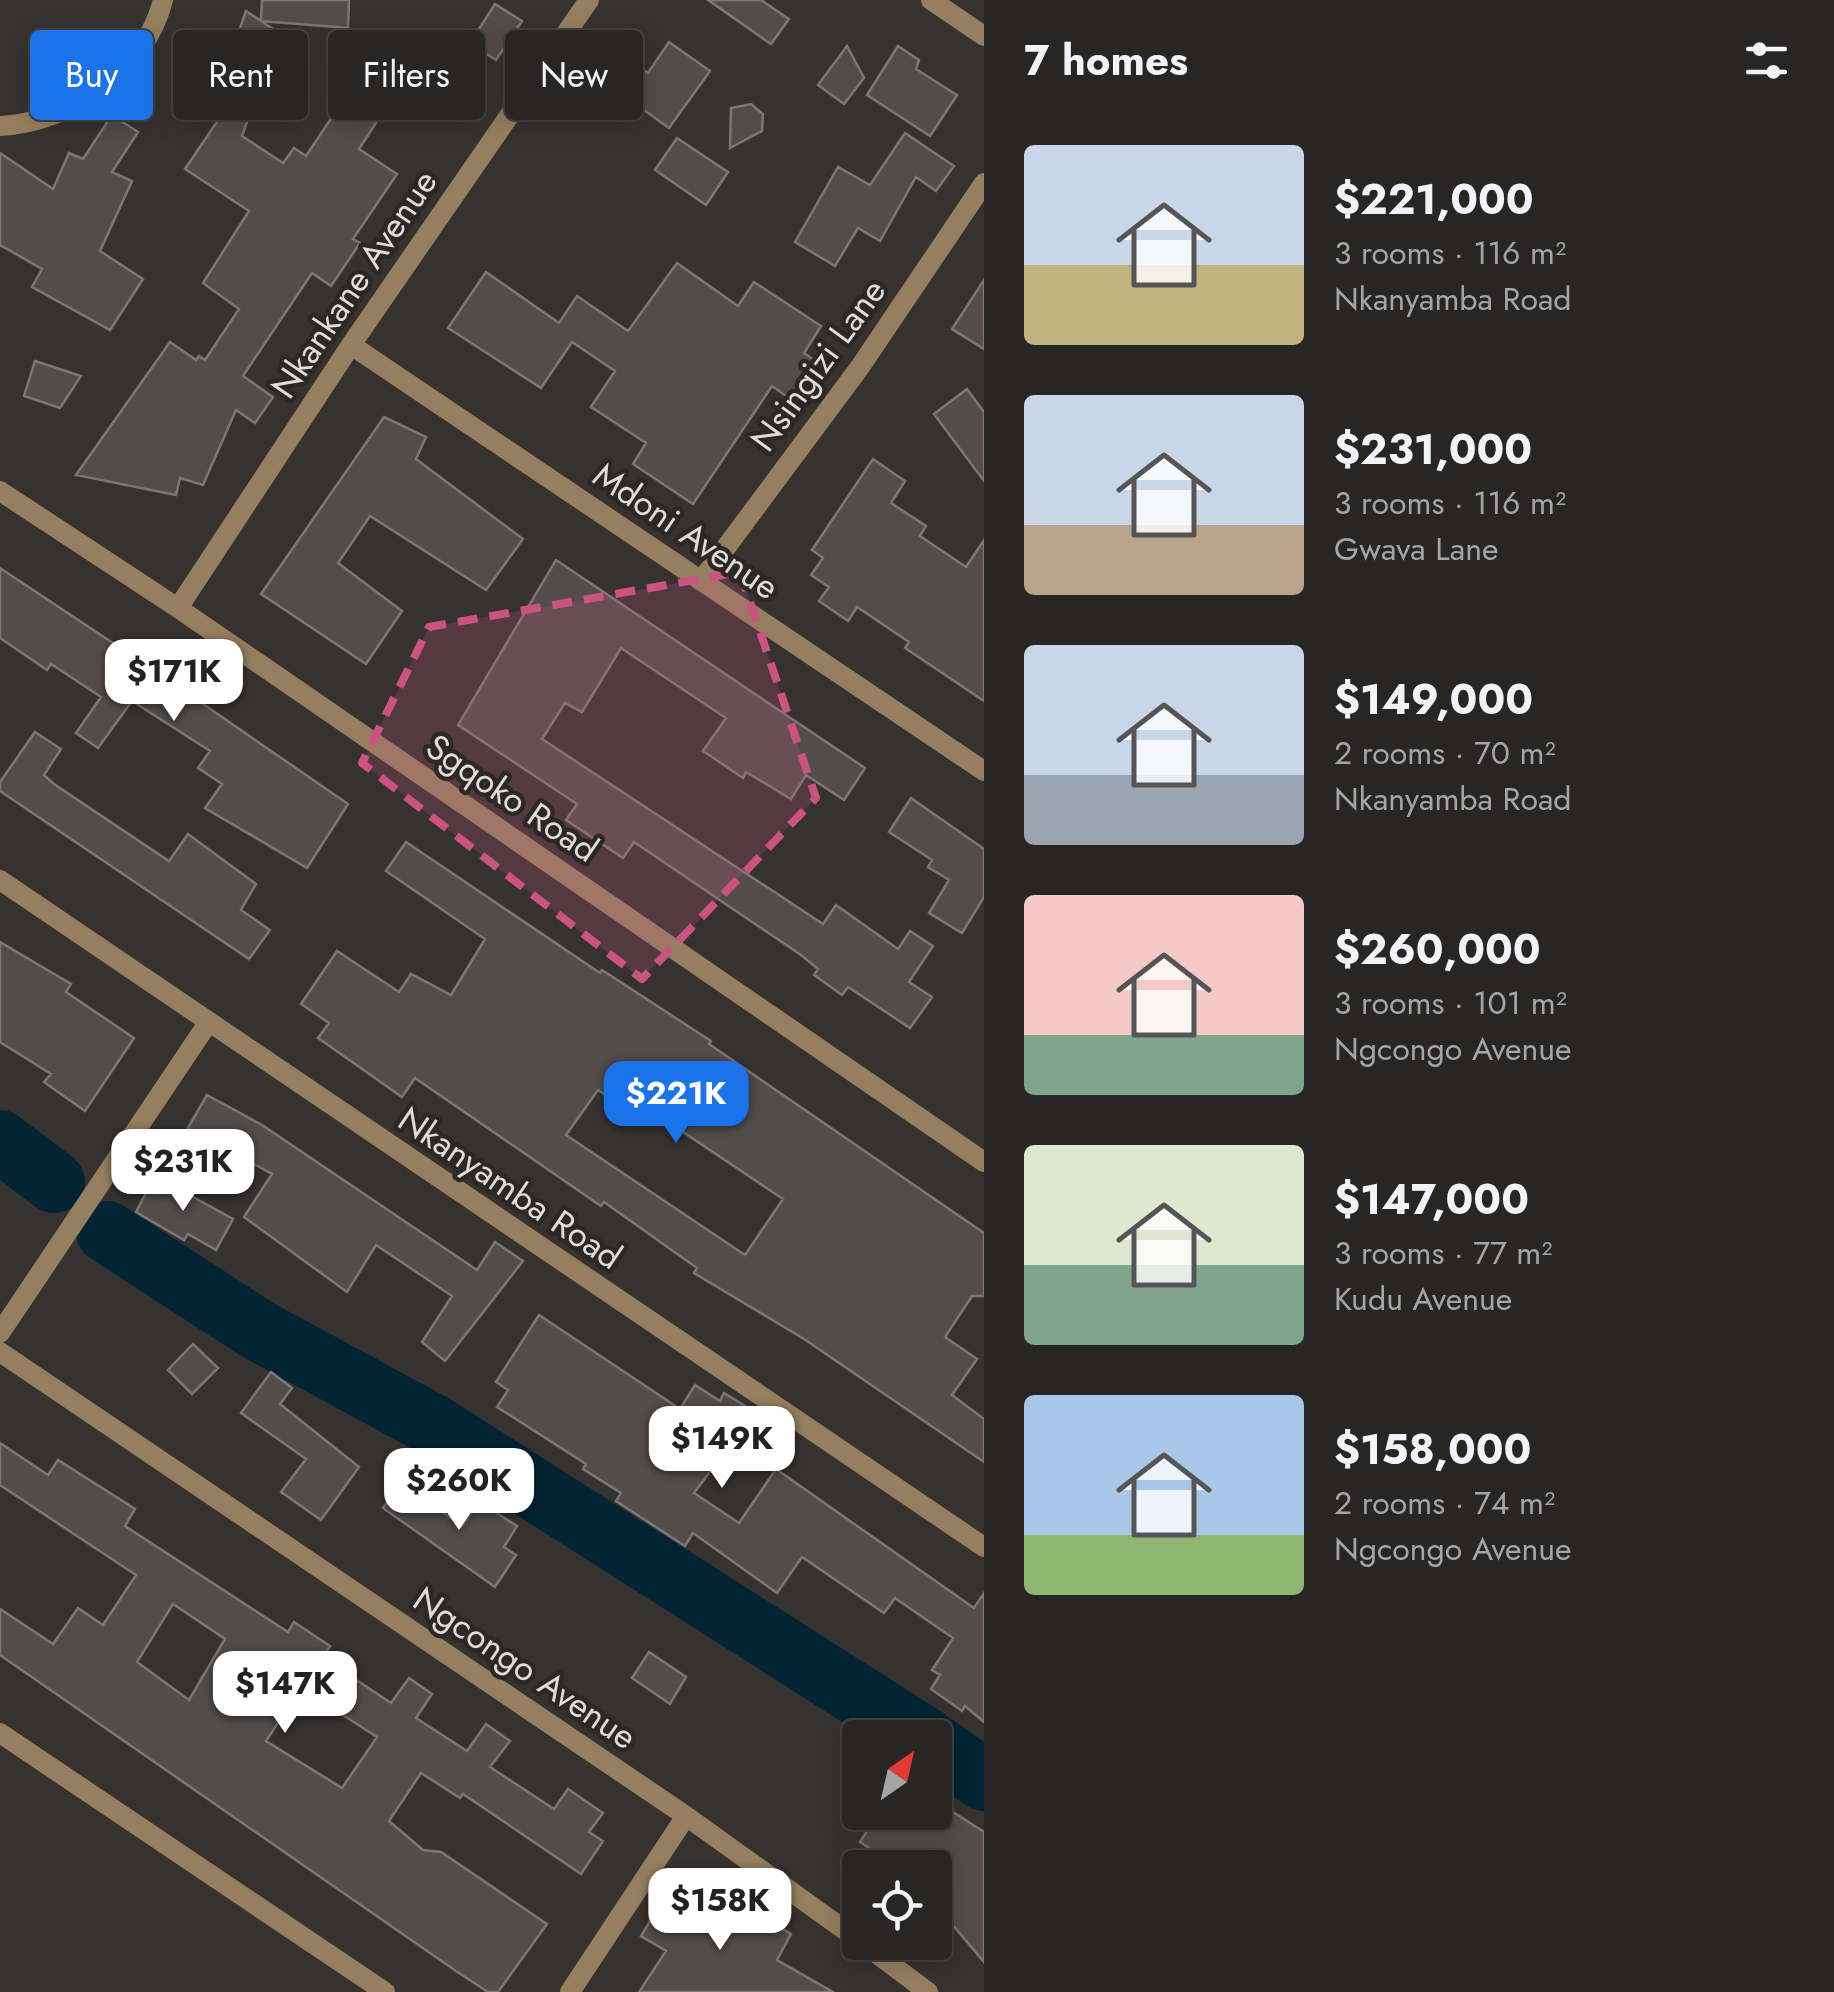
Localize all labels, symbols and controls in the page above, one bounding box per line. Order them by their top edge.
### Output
chip: Buy [30,30,153,120]
chip: Rent [173,30,308,120]
chip: Filters [328,30,485,120]
chip: New [505,30,643,120]
text: 7 homes [1024,30,1188,91]
icon: filters [1739,33,1794,88]
street label: Nkankane Avenue [259,160,449,408]
text: $221,000 [1334,169,1534,230]
icon: home [1104,185,1224,305]
text: 3 rooms · 116 m² [1334,230,1566,276]
street label: Nsingizi Lane [738,268,898,462]
text: Nkanyamba Road [1334,276,1572,322]
text: $231,000 [1334,419,1532,480]
icon: home [1104,435,1224,555]
street label: Mdoni Avenue [583,450,789,612]
text: 3 rooms · 116 m² [1334,480,1566,526]
text: Gwava Lane [1334,526,1498,572]
pin: $171K [104,639,244,724]
text: $171K [127,648,221,694]
text: $149,000 [1334,669,1533,730]
icon: home [1104,685,1224,805]
street label: Sgqoko Road [416,722,608,874]
text: 2 rooms · 70 m² [1334,730,1556,776]
text: Nkanyamba Road [1334,776,1572,822]
text: $260,000 [1334,919,1541,980]
icon: home [1104,935,1224,1055]
text: 3 rooms · 101 m² [1334,980,1567,1026]
text: Ngcongo Avenue [1334,1026,1572,1072]
pin: $221K [606,1061,746,1146]
text: $221K [626,1070,726,1116]
street label: Nkanyamba Road [388,1095,632,1281]
pin: $231K [113,1129,253,1214]
text: $231K [133,1138,233,1184]
text: $147,000 [1334,1169,1529,1230]
icon: home [1104,1185,1224,1305]
text: 3 rooms · 77 m² [1334,1230,1552,1276]
text: Kudu Avenue [1334,1276,1512,1322]
pin: $149K [652,1406,792,1491]
text: $149K [671,1415,773,1461]
text: $158,000 [1334,1419,1531,1480]
icon: home [1104,1435,1224,1555]
pin: $260K [389,1448,529,1533]
text: $260K [406,1457,512,1503]
text: 2 rooms · 74 m² [1334,1480,1555,1526]
text: Ngcongo Avenue [1334,1526,1572,1572]
street label: Ngcongo Avenue [403,1575,647,1761]
pin: $147K [215,1651,355,1736]
text: $147K [235,1660,335,1706]
north arrow [842,1720,952,1830]
map controls [842,1720,952,1960]
button: locate [842,1850,952,1960]
pin: $158K [650,1868,790,1953]
text: $158K [670,1877,770,1923]

